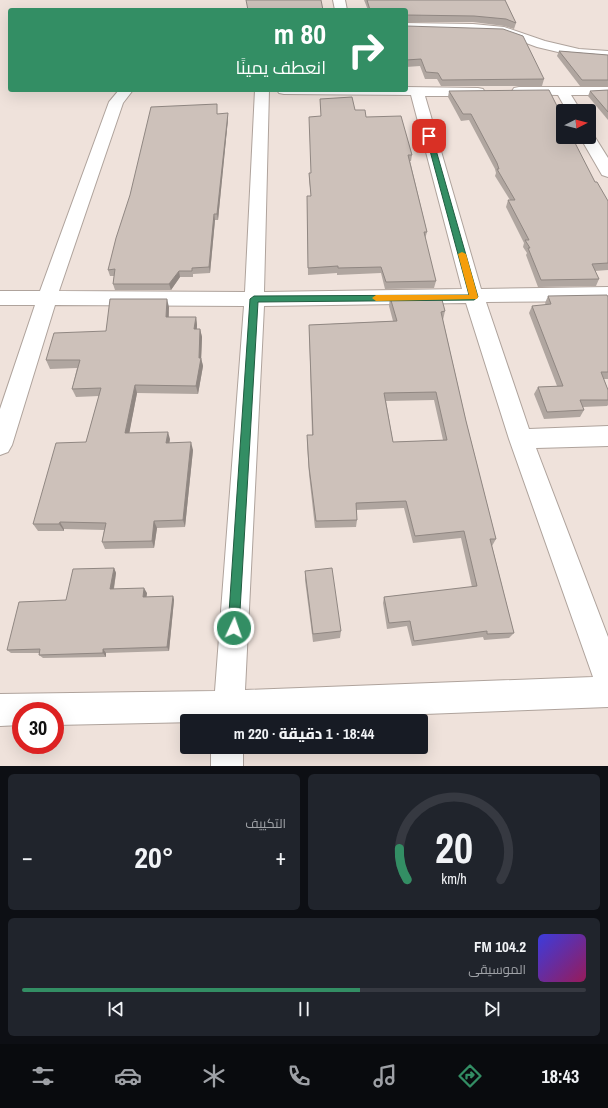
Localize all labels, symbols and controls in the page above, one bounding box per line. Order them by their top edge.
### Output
text: 80 m [274,15,326,53]
icon: right [340,24,392,76]
text: انعطف يمينًا [235,55,326,80]
north arrow [556,104,596,144]
map controls [556,104,596,144]
pin [412,119,446,153]
icon: arrive [418,125,440,147]
position arrow [213,607,255,649]
speed limit sign: 30 [12,702,64,754]
text: 18:44 · 1 دقيقة · 220 m [234,723,374,744]
text: التكييف [245,815,286,832]
text: 20 [435,820,473,876]
text: 20° [134,837,174,877]
text: − [22,842,33,872]
text: + [275,842,286,872]
text: km/h [441,869,467,888]
text: 104.2 FM [474,936,526,957]
text: الموسيقى [468,961,526,978]
icon: previous [105,998,127,1020]
icon: pause [293,998,315,1020]
icon: next [481,998,503,1020]
icon: filters [29,1062,57,1090]
icon: car [114,1062,142,1090]
icon: climate [200,1062,228,1090]
icon: phone [285,1062,313,1090]
icon: music [371,1062,399,1090]
icon: directions [456,1062,484,1090]
text: 18:43 [542,1064,579,1089]

